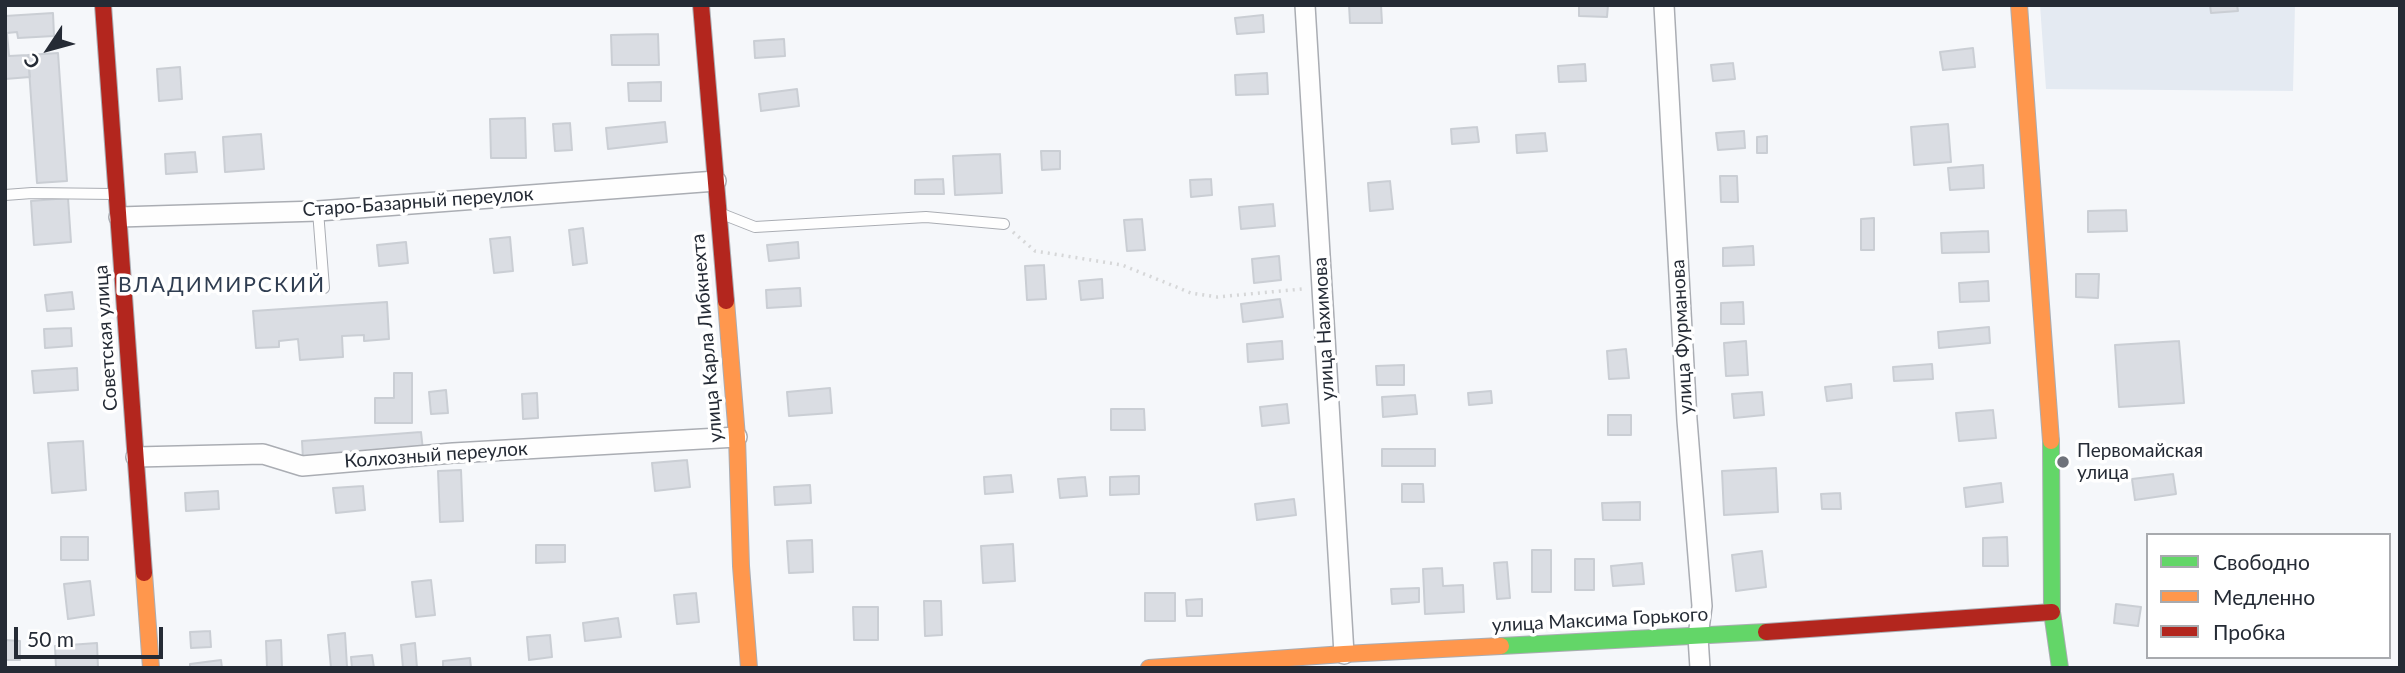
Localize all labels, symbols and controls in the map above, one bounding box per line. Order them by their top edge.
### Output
north arrow [14,14,84,84]
text: С [19,50,45,73]
street label: Старо-Базарный переулок [302,183,534,221]
street label: улица Карла Либкнехта [687,233,727,443]
street label: улица Нахимова [1309,257,1339,401]
street label: улица Фурманова [1667,259,1697,415]
street label: Советская улица [90,264,122,412]
district label: ВЛАДИМИРСКИЙ [119,272,325,298]
street label: Колхозный переулок [344,437,528,473]
place label: Первомайская улица [2077,440,2203,484]
marker: Первомайская улица [2055,454,2071,470]
legend [2146,533,2391,659]
text: Свободно [2213,549,2310,574]
text: Медленно [2213,584,2315,609]
street label: улица Максима Горького [1491,603,1709,637]
scale bar [18,614,166,658]
text: Пробка [2213,619,2286,644]
text: 50 m [27,626,74,651]

